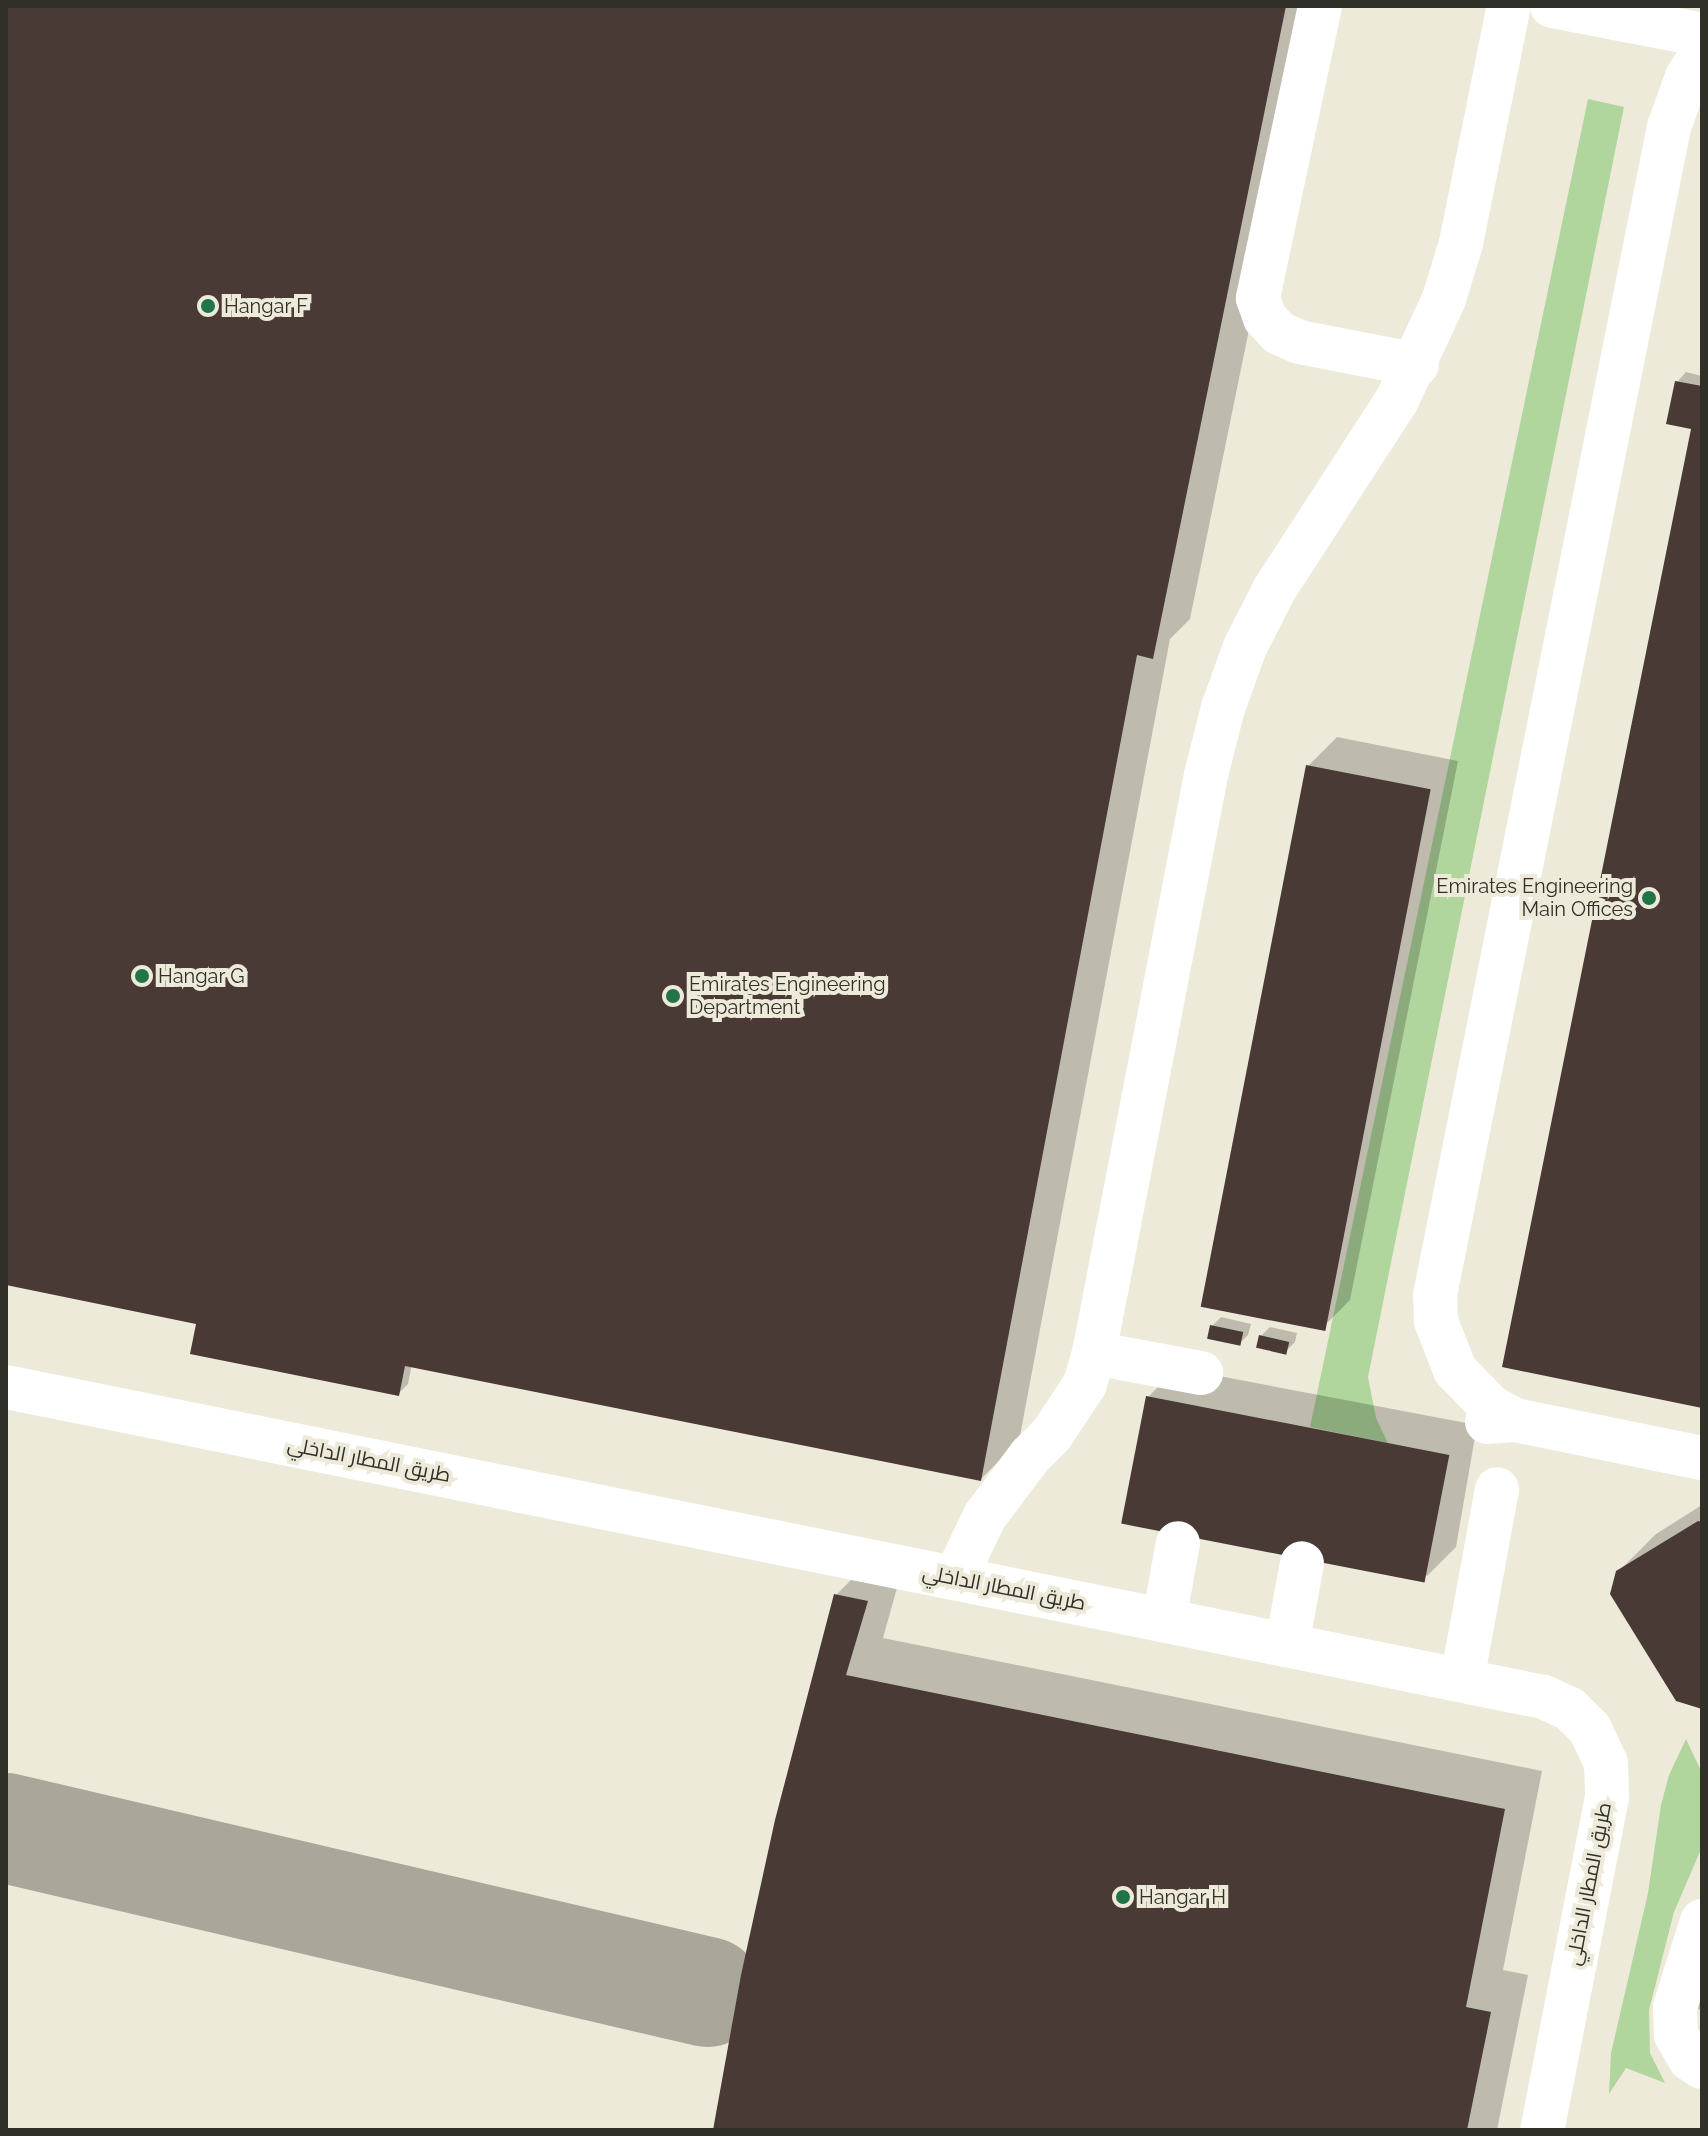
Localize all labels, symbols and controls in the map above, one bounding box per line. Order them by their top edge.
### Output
place label: Hangar F [224,294,308,318]
marker: Hangar F [199,297,217,315]
place label: Emirates Engineering Main Offices [1436,874,1633,921]
marker: Emirates Engineering Main Offices [1640,889,1658,907]
place label: Hangar G [158,964,245,988]
marker: Hangar G [133,967,151,985]
place label: Emirates Engineering Department [689,972,886,1019]
marker: Emirates Engineering Department [664,987,682,1005]
street label: طريق المطار الداخلي [285,1432,453,1488]
street label: طريق المطار الداخلي [920,1560,1088,1616]
street label: طريق المطار الداخلي [1561,1800,1617,1968]
place label: Hangar H [1139,1885,1226,1909]
marker: Hangar H [1114,1888,1132,1906]

